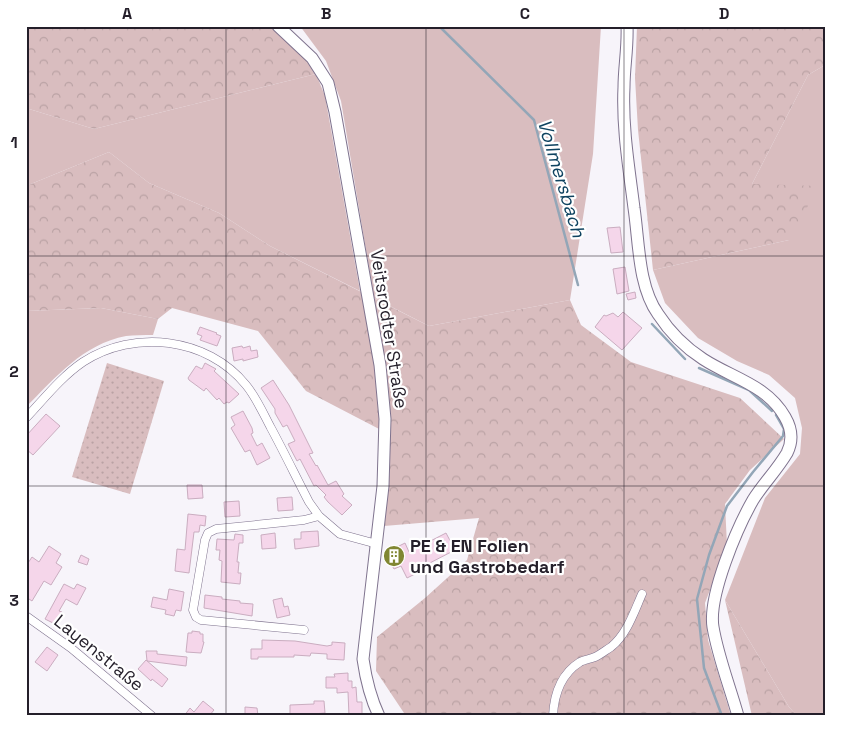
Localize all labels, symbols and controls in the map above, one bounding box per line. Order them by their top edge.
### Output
text: A [122,3,132,24]
text: B [321,3,331,24]
text: C [520,3,530,24]
text: D [719,3,729,24]
water label: Vollmersbach [532,116,591,241]
text: 1 [10,132,18,153]
street label: Veitsrodter Straße [366,248,413,410]
text: 2 [9,361,19,382]
place label: PE & EN Folien und Gastrobedarf [410,534,565,578]
building icon: PE & EN Folien und Gastrobedarf [382,544,406,568]
text: 3 [9,590,19,611]
street label: Layenstraße [50,609,149,696]

